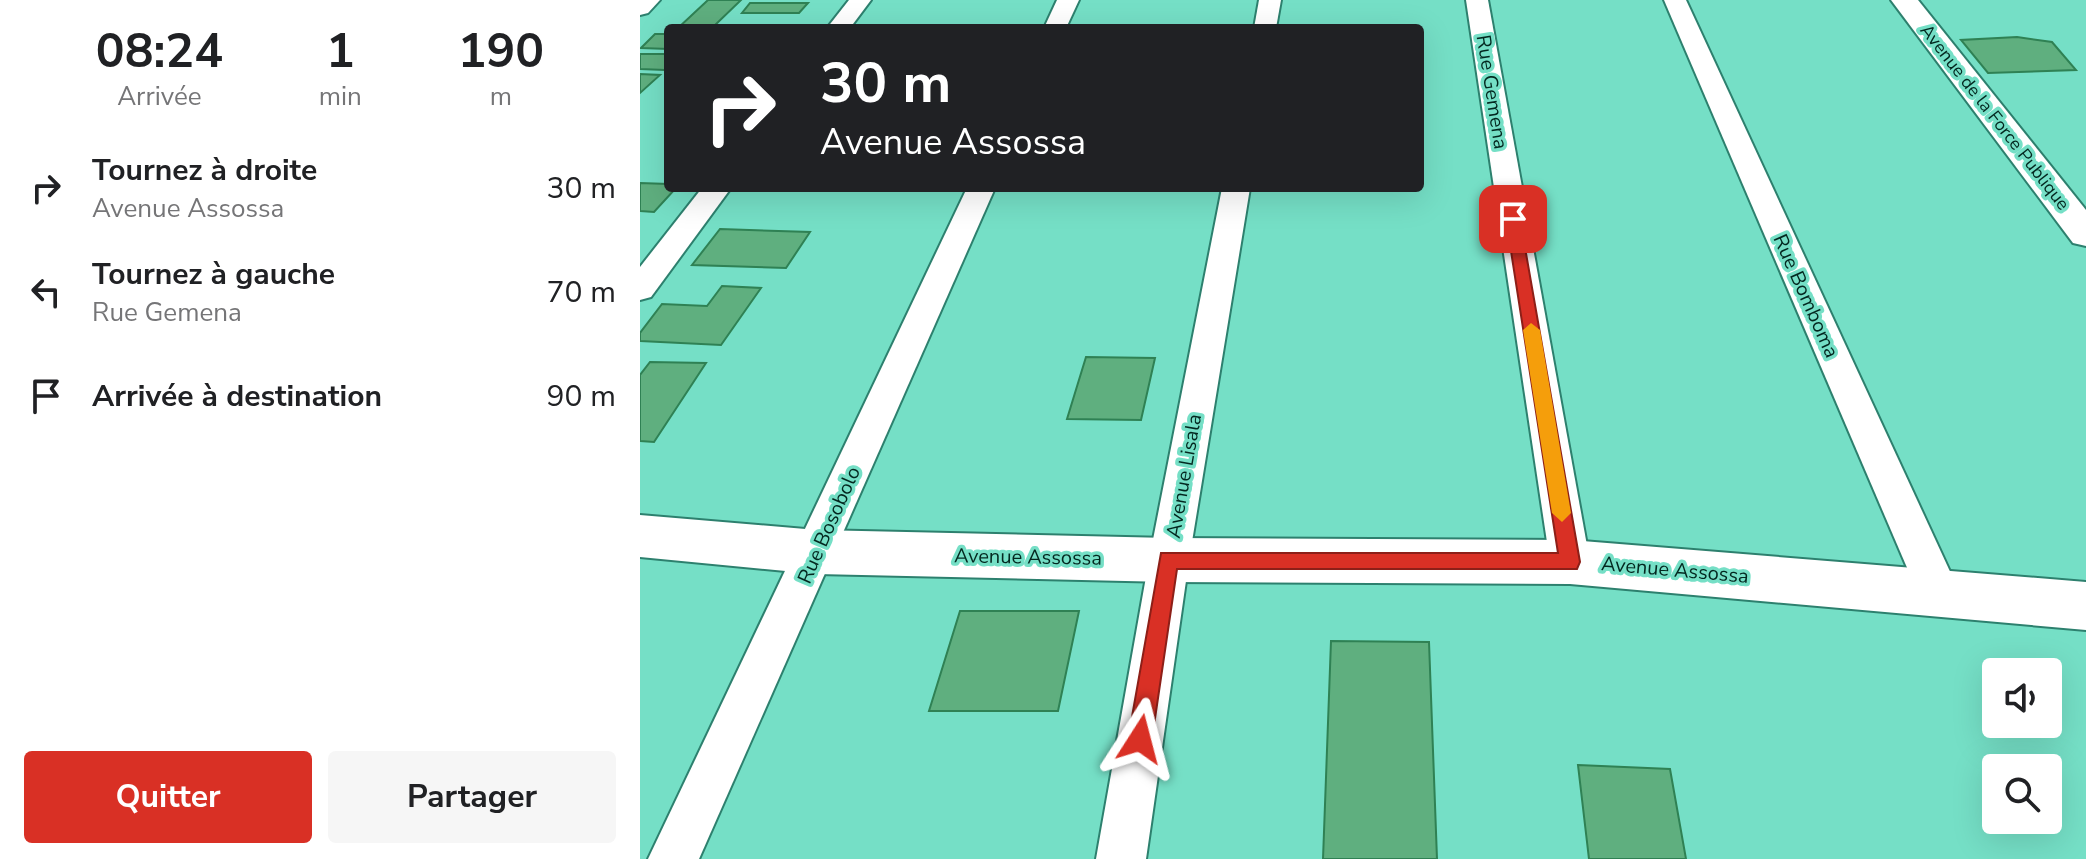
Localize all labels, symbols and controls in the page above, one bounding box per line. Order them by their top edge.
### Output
text: 08:24 [96,18,223,84]
text: 1 [326,18,355,84]
text: 190 [458,18,544,84]
street label: Avenue de la Force Publique [1915,19,2075,215]
street label: Rue Gemena [1470,33,1514,151]
text: 30 m [820,45,951,122]
icon: right [688,56,792,160]
text: Arrivée [117,79,202,114]
text: min [319,79,362,114]
text: m [490,79,512,114]
text: Avenue Assossa [820,118,1086,167]
text: Tournez à droite [92,150,317,191]
icon: right [24,166,68,210]
text: 30 m [547,168,616,209]
pin [1479,185,1547,253]
text: Avenue Assossa [92,191,284,226]
icon: arrive [1491,197,1535,241]
street label: Rue Bomboma [1767,230,1845,362]
text: Tournez à gauche [92,254,335,295]
icon: left [24,270,68,314]
text: 70 m [547,272,616,313]
text: Rue Gemena [92,295,242,330]
icon: arrive [24,374,68,418]
text: Arrivée à destination [92,376,382,417]
text: 90 m [547,376,616,417]
street label: Avenue Lisala [1160,412,1208,540]
street label: Rue Bosobolo [791,462,867,588]
street label: Avenue Assossa [954,542,1102,572]
street label: Avenue Assossa [1600,550,1750,590]
map controls [1982,658,2062,834]
button: sound [1982,658,2062,738]
position arrow [1098,697,1182,781]
button: Quitter [24,751,312,843]
button: Partager [328,751,616,843]
button: search [1982,754,2062,834]

